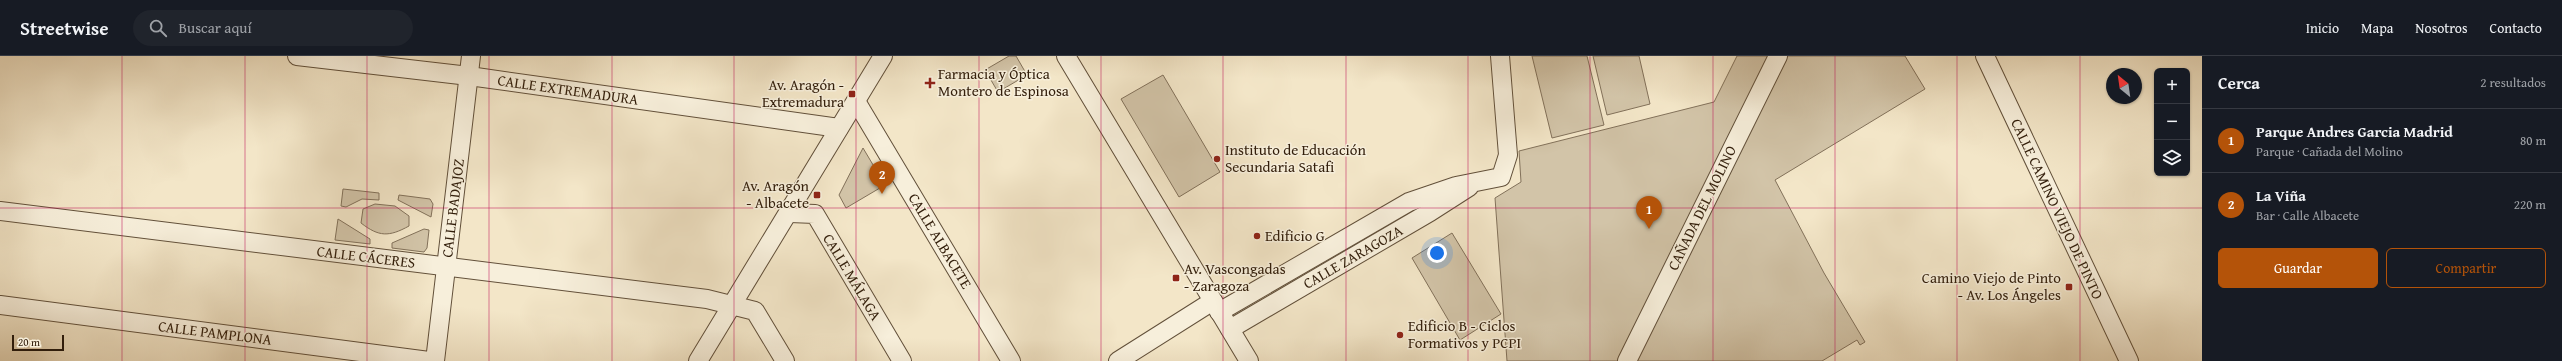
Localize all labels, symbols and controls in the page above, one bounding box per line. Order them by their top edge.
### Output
search box [133,10,413,46]
text: Streetwise [20,14,109,42]
icon: search [147,17,169,39]
text: Buscar aquí [179,17,252,38]
text: Inicio [2306,18,2339,38]
text: Mapa [2361,18,2393,38]
text: Nosotros [2415,18,2468,38]
text: Contacto [2490,18,2542,38]
place label: Farmacia y Óptica Montero de Espinosa [938,63,1069,101]
north arrow [2106,68,2142,104]
map controls [2154,68,2190,176]
button: + [2154,68,2190,104]
street label: CALLE EXTREMADURA [496,69,640,110]
text: Cerca [2218,70,2260,95]
text: 2 resultados [2480,73,2546,92]
place label: Av. Aragón - Extremadura [762,74,844,112]
marker: Farmacia y Óptica Montero de Espinosa [925,78,935,88]
marker: Av. Aragón - Extremadura [847,89,857,99]
button: − [2154,104,2190,140]
street label: CALLE CAMINO VIEJO DE PINTO [2006,115,2109,303]
text: Parque Andres Garcia Madrid [2256,121,2453,142]
text: 1 [2228,131,2234,150]
text: 80 m [2520,131,2546,150]
place label: Instituto de Educación Secundaria Satafi [1225,139,1366,177]
button: layers [2154,140,2190,176]
street label: CAÑADA DEL MOLINO [1662,142,1741,274]
text: Parque · Cañada del Molino [2256,142,2403,161]
marker: Instituto de Educación Secundaria Satafi [1212,154,1222,164]
street label: CALLE BADAJOZ [436,157,469,259]
pin: 2 [869,161,895,194]
place label: Av. Aragón - Albacete [742,175,810,213]
text: La Viña [2256,185,2306,206]
street label: CALLE ALBACETE [904,189,977,293]
marker: Av. Aragón - Albacete [812,190,822,200]
text: 2 [2228,195,2234,214]
text: 220 m [2514,195,2546,214]
pin: 1 [1636,196,1662,229]
text: Bar · Calle Albacete [2256,206,2359,225]
street label: CALLE ZARAGOZA [1299,220,1406,294]
place label: Edificio G [1265,225,1325,246]
street label: CALLE MÁLAGA [818,229,887,324]
marker: Edificio G [1252,231,1262,241]
street label: CALLE CÁCERES [316,240,416,273]
your location [1427,243,1447,263]
button: Guardar [2218,248,2378,288]
button: Compartir [2386,248,2546,288]
place label: Av. Vascongadas - Zaragoza [1184,258,1286,296]
place label: Camino Viejo de Pinto - Av. Los Ángeles [1922,267,2061,305]
marker: Av. Vascongadas - Zaragoza [1171,273,1181,283]
marker: Camino Viejo de Pinto - Av. Los Ángeles [2064,282,2074,292]
street label: CALLE PAMPLONA [157,315,273,350]
place label: Edificio B - Ciclos Formativos y PCPI [1408,315,1521,353]
marker: Edificio B - Ciclos Formativos y PCPI [1395,330,1405,340]
scale bar [12,333,64,352]
text: 20 m [18,334,40,350]

